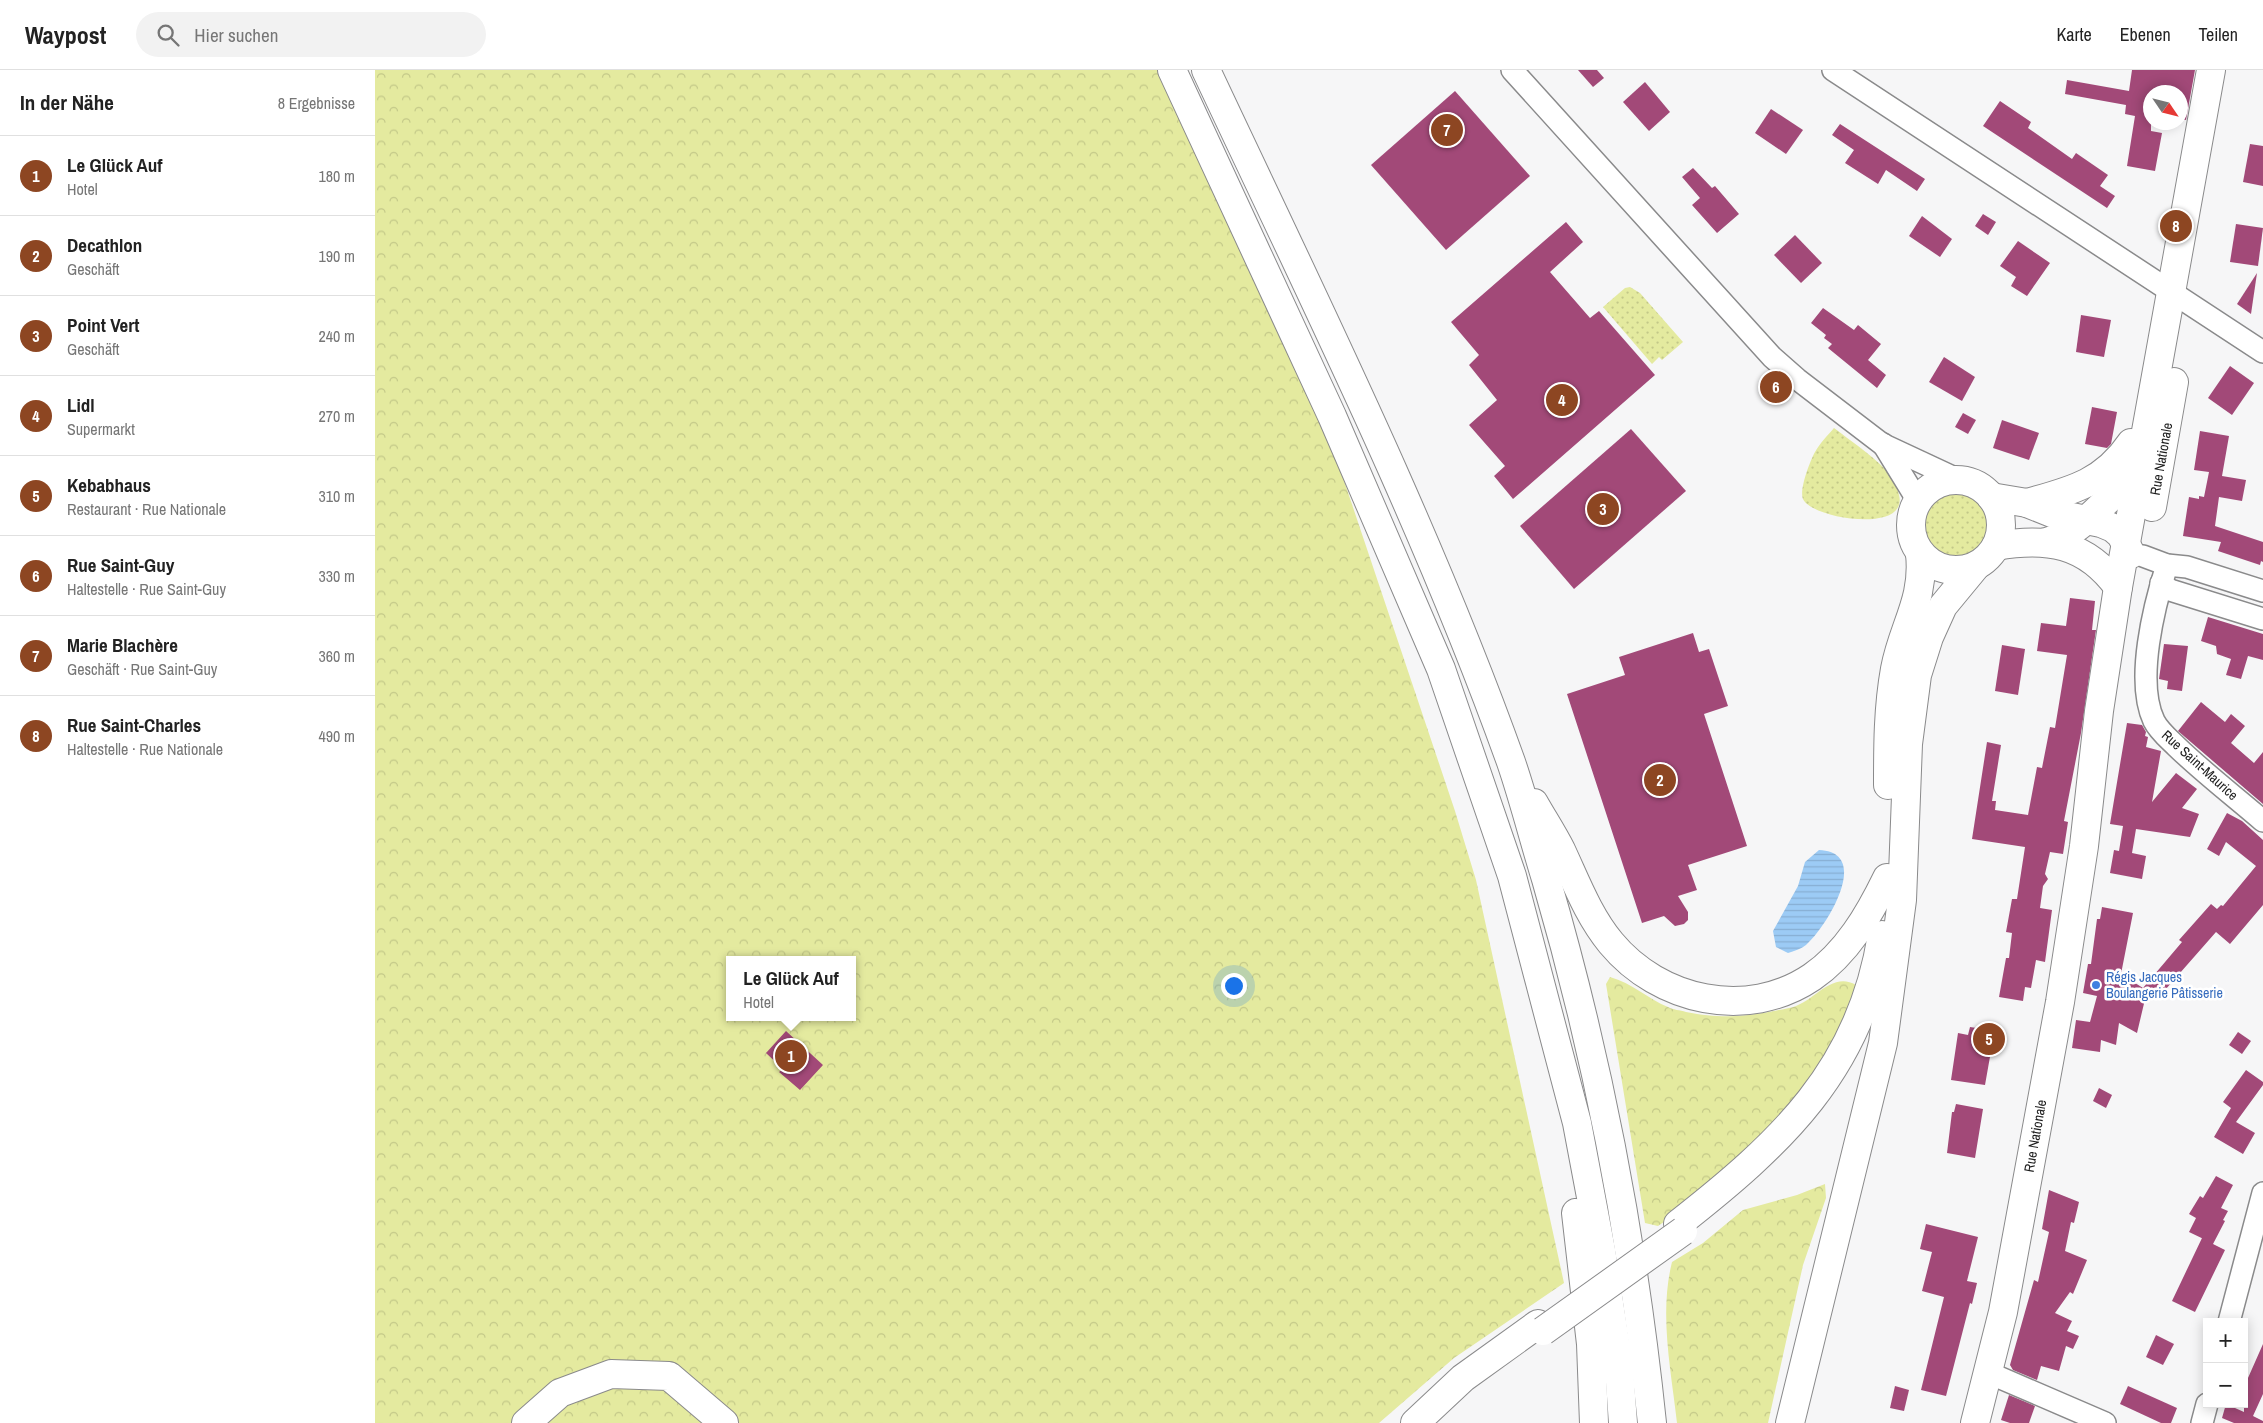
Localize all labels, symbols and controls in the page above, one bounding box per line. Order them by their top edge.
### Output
search box [136,12,486,57]
text: Waypost [25,19,106,51]
icon: search [154,21,182,49]
text: Hier suchen [194,22,278,48]
text: Karte [2056,22,2092,47]
text: Ebenen [2120,22,2171,47]
text: Teilen [2199,22,2238,47]
north arrow [2143,85,2188,130]
text: In der Nähe [20,88,114,117]
text: 8 Ergebnisse [278,92,355,114]
pin: 7 [1431,111,1463,149]
text: Le Glück Auf [67,152,163,178]
text: 1 [32,165,40,187]
text: 180 m [319,165,355,187]
text: Hotel [67,178,98,200]
pin: 8 [2160,207,2192,245]
text: Decathlon [67,232,142,258]
text: 2 [32,245,40,267]
text: 190 m [319,245,355,267]
text: Geschäft [67,258,120,280]
text: Point Vert [67,312,139,338]
text: 3 [32,325,40,347]
text: 240 m [319,325,355,347]
text: Geschäft [67,338,120,360]
pin: 6 [1760,368,1792,406]
pin: 4 [1546,381,1578,419]
text: Lidl [67,392,95,418]
text: 4 [32,405,40,427]
text: 270 m [319,405,355,427]
text: Supermarkt [67,418,135,440]
street label: Rue Nationale [2146,421,2176,497]
text: Kebabhaus [67,472,151,498]
text: 5 [32,485,40,507]
text: 310 m [319,485,355,507]
pin: 3 [1587,490,1619,528]
text: Restaurant · Rue Nationale [67,498,226,520]
text: Rue Saint-Guy [67,552,174,578]
text: 6 [32,565,40,587]
text: 330 m [319,565,355,587]
text: Haltestelle · Rue Saint-Guy [67,578,226,600]
text: Marie Blachère [67,632,178,658]
text: 7 [32,645,40,667]
text: 360 m [319,645,355,667]
text: Geschäft · Rue Saint-Guy [67,658,217,680]
text: Rue Saint-Charles [67,712,201,738]
text: 8 [32,725,40,747]
text: 490 m [319,725,355,747]
street label: Rue Saint-Maurice [2158,726,2242,804]
text: Haltestelle · Rue Nationale [67,738,223,760]
pin: 2 [1644,761,1676,799]
popup [726,956,856,1021]
text: Le Glück Auf [743,965,839,991]
place label: Régis Jacques Boulangerie Pâtisserie [2106,968,2223,1002]
your location [1221,973,1247,999]
marker: Régis Jacques Boulangerie Pâtisserie [2090,979,2102,991]
text: Hotel [743,991,774,1013]
pin: 5 [1973,1020,2005,1058]
pin: 1 [775,1037,807,1075]
street label: Rue Nationale [2020,1098,2050,1174]
map controls [2203,1318,2248,1408]
button: + [2203,1318,2248,1363]
button: − [2203,1363,2248,1408]

